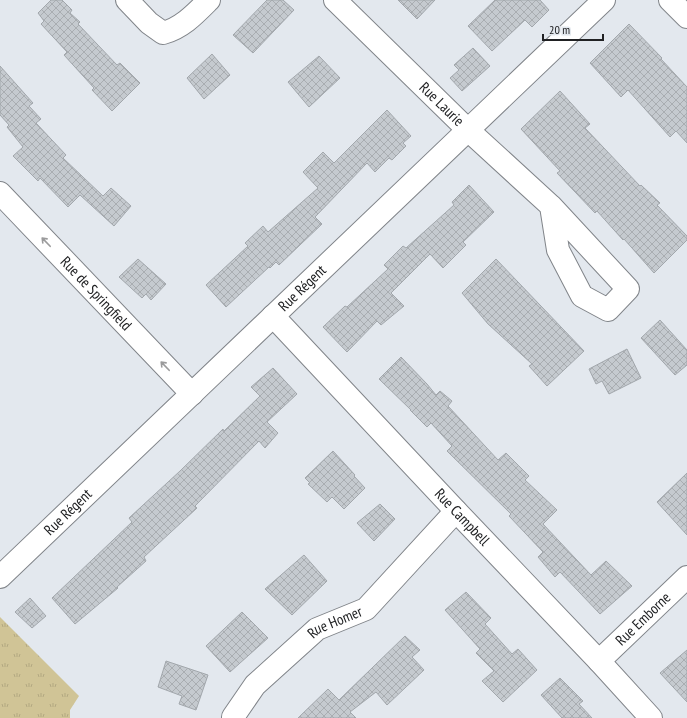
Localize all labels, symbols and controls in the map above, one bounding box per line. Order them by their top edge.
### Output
scale bar [543,16,603,42]
text: 20 m [549,22,570,37]
street label: Rue Laurie [416,78,468,130]
one-way arrow [42,237,51,247]
street label: Rue de Springfield [57,252,136,334]
street label: Rue Régent [274,261,330,315]
one-way arrow [160,361,170,371]
street label: Rue Régent [40,484,96,539]
street label: Rue Campbell [431,484,494,550]
street label: Rue Emborne [611,588,674,649]
street label: Rue Homer [303,601,366,642]

